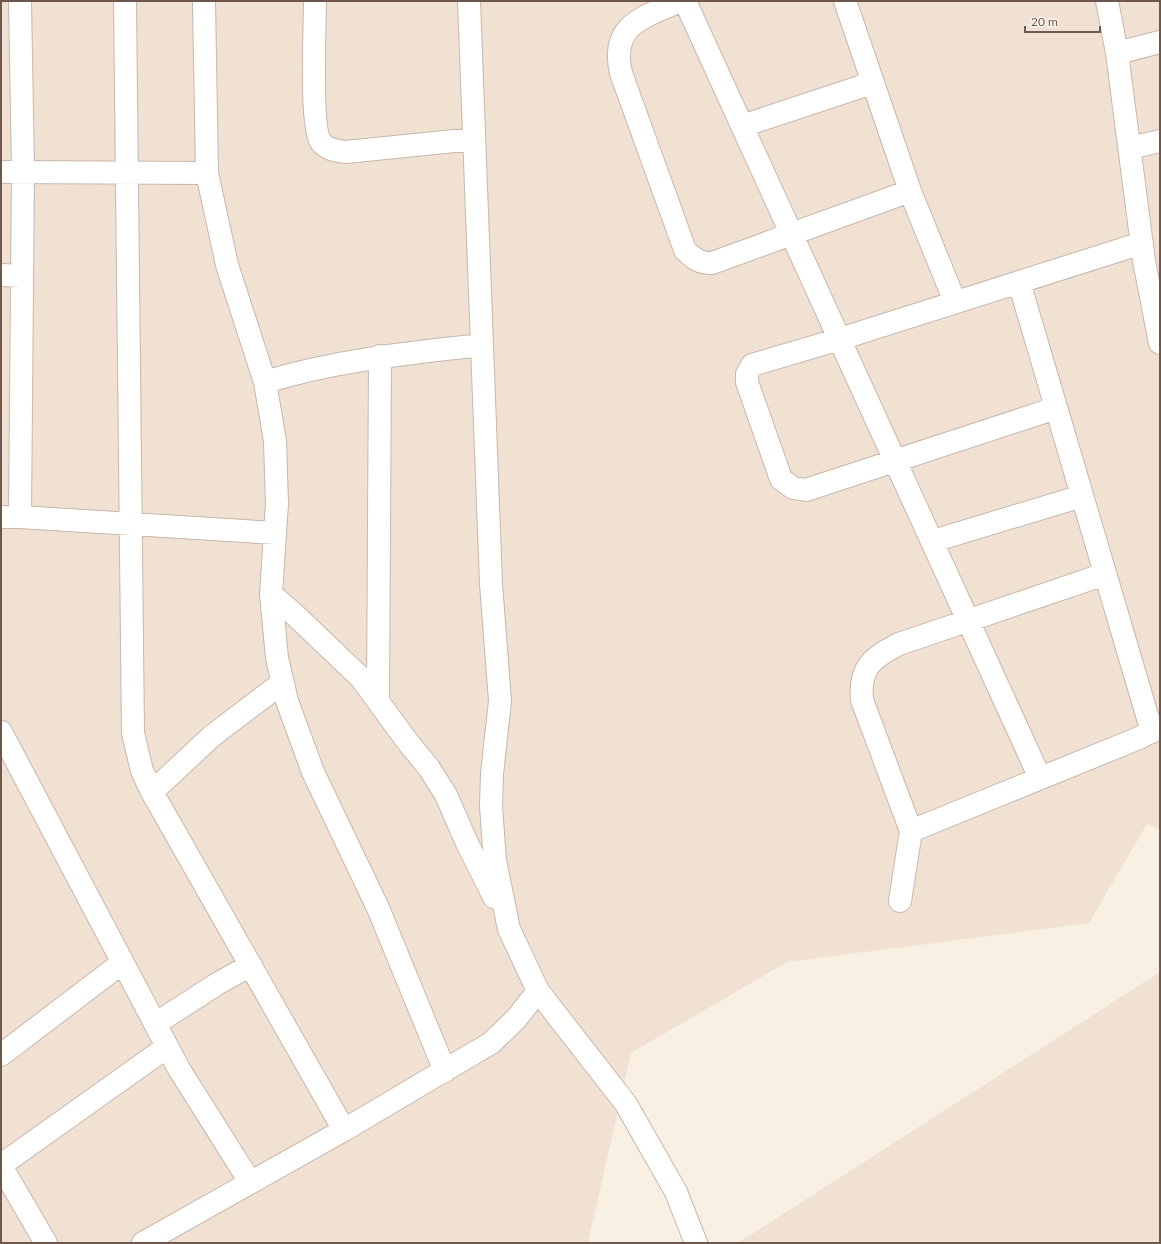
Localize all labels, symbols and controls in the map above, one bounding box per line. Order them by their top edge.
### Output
scale bar [1025,8,1100,34]
text: 20 m [1031,14,1058,29]

